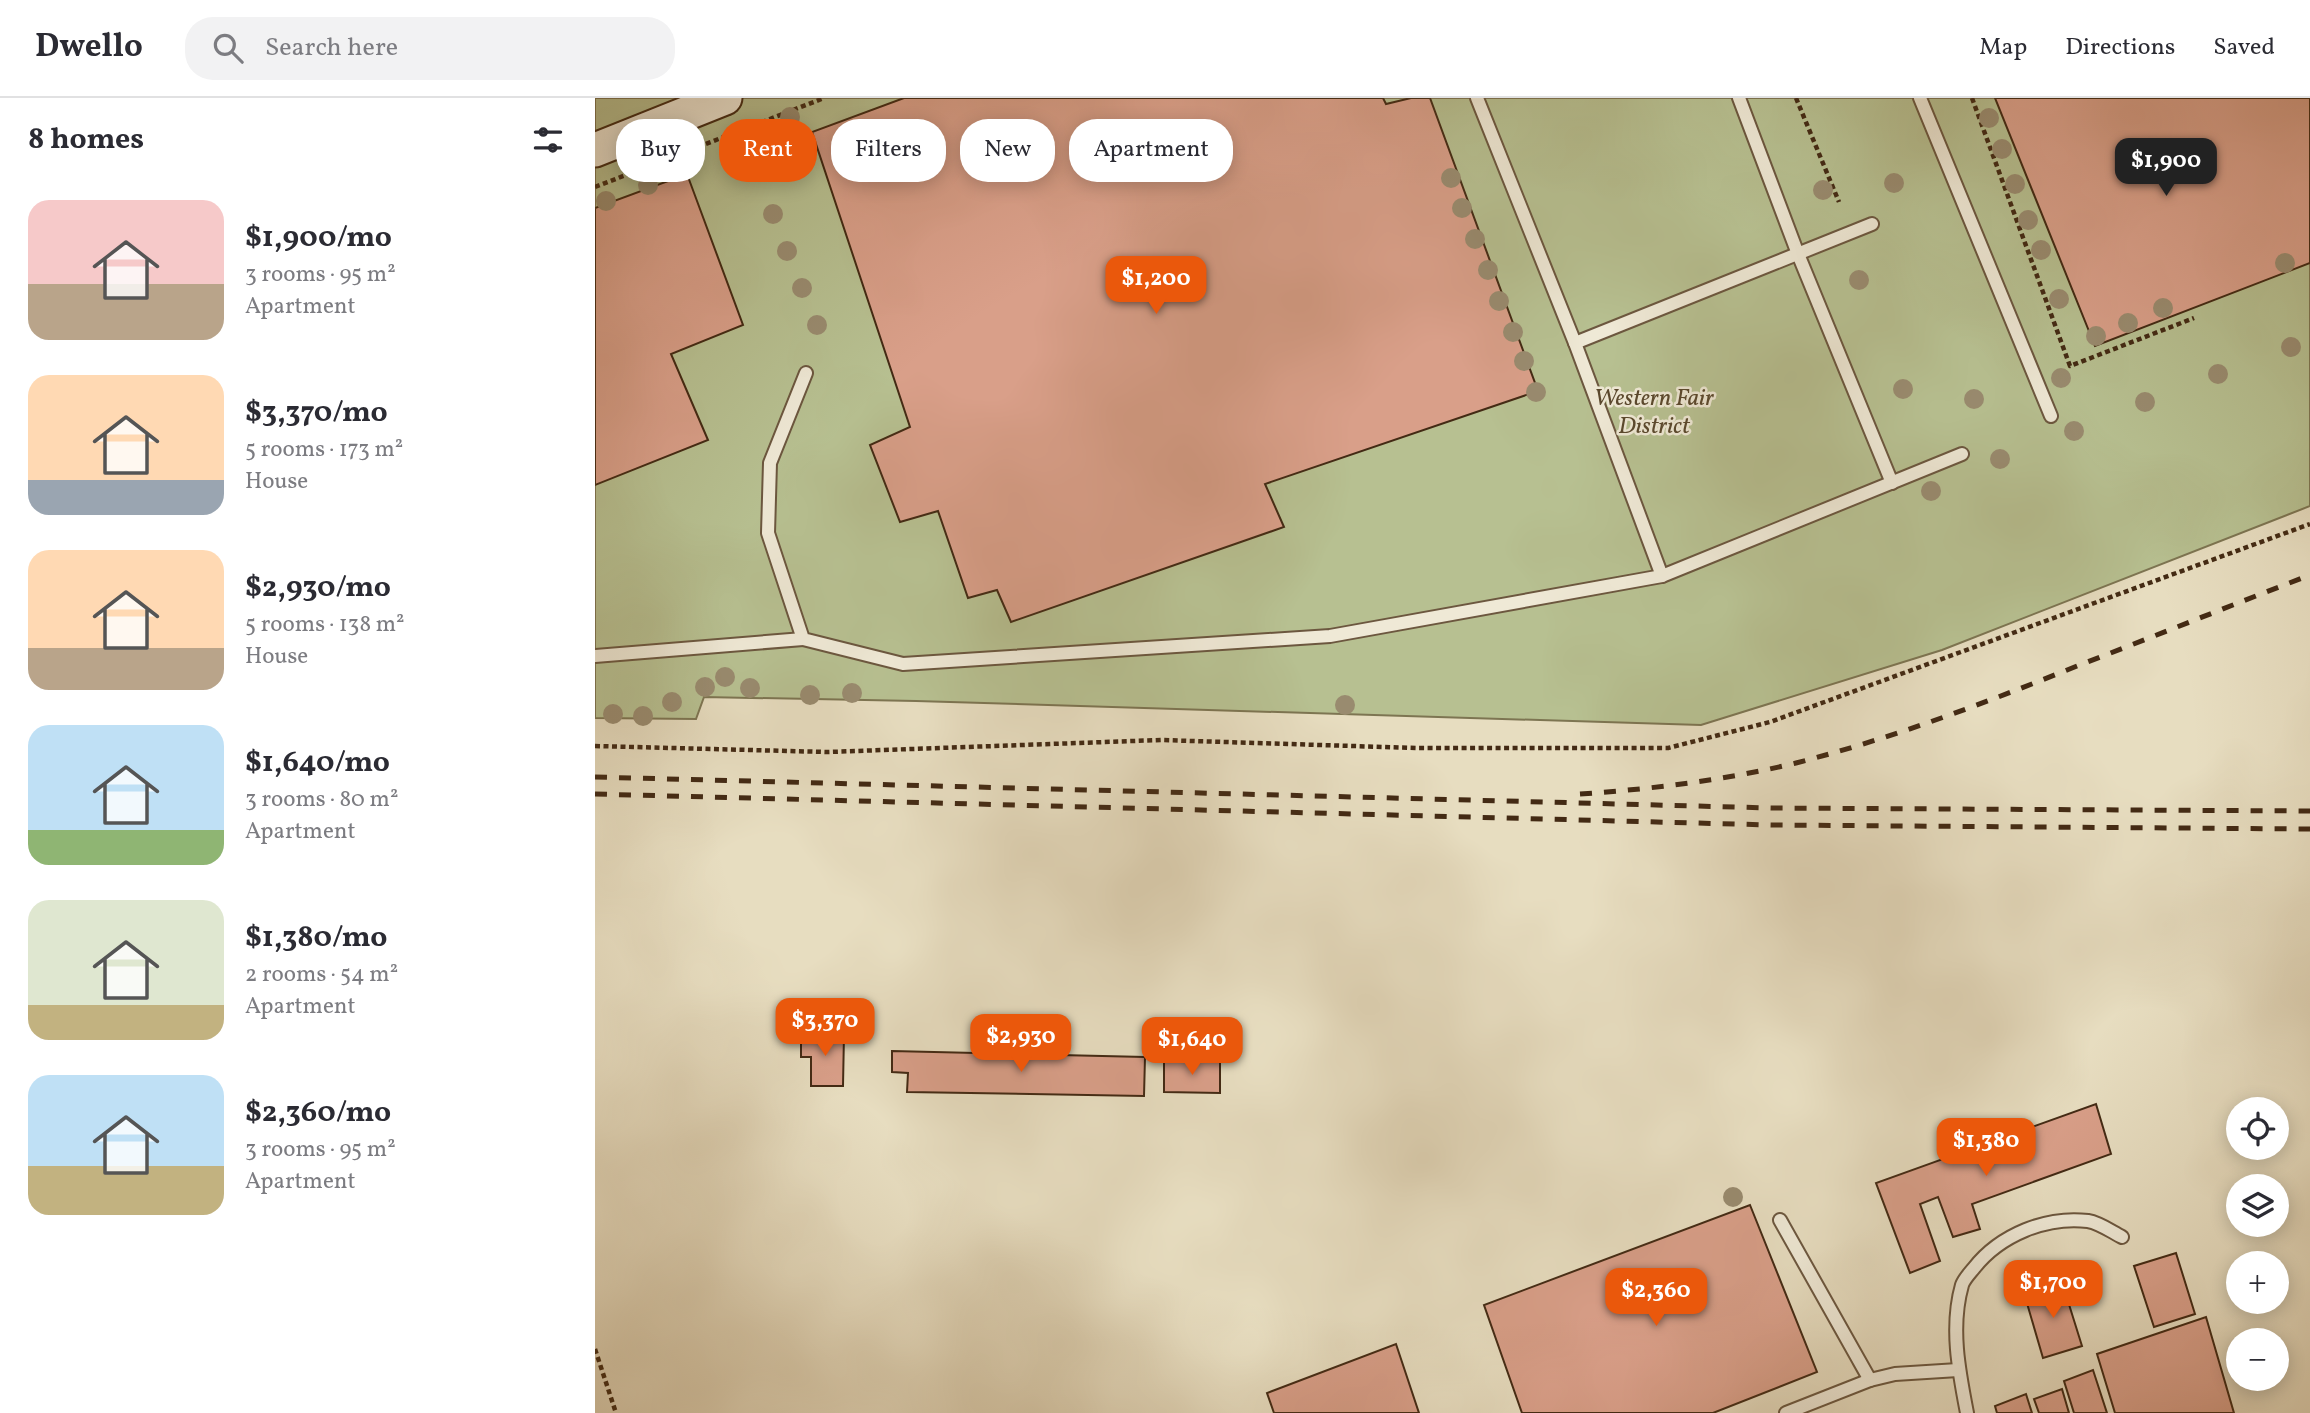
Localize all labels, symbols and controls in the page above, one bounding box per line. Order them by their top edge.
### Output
search box [185,17,675,80]
text: Dwello [35,25,143,71]
icon: search [209,29,247,67]
text: Search here [265,30,398,66]
text: Map [1979,31,2027,65]
text: Directions [2065,31,2175,65]
text: Saved [2213,31,2275,65]
text: 8 homes [28,119,144,161]
chip: Buy [616,119,705,182]
chip: Rent [719,119,817,182]
chip: Filters [831,119,946,182]
chip: New [960,119,1055,182]
chip: Apartment [1069,119,1233,182]
icon: filters [529,121,567,159]
pin: $1,900 [2109,139,2223,198]
text: $1,900 [2131,145,2201,177]
text: $1,900/mo [245,217,392,259]
icon: home [84,228,168,312]
pin: $1,200 [1099,256,1213,316]
text: 3 rooms · 95 m² [245,259,396,291]
text: $1,200 [1121,263,1191,295]
text: Apartment [245,291,356,323]
park label: Western Fair District [1594,382,1715,444]
text: $3,370/mo [245,392,388,434]
icon: home [84,403,168,487]
text: 5 rooms · 173 m² [245,434,403,466]
text: House [245,466,308,498]
text: $2,930/mo [245,567,391,609]
icon: home [84,578,168,662]
text: 5 rooms · 138 m² [245,609,405,641]
text: House [245,641,308,673]
text: $1,640/mo [245,742,390,784]
icon: home [84,753,168,837]
text: 3 rooms · 80 m² [245,784,398,816]
text: Apartment [245,816,356,848]
text: $1,380/mo [245,917,387,959]
icon: home [84,928,168,1012]
text: 2 rooms · 54 m² [245,959,398,991]
text: Apartment [245,991,356,1023]
pin: $3,370 [768,998,882,1058]
text: $3,370 [792,1005,858,1037]
pin: $2,930 [964,1014,1078,1074]
pin: $1,640 [1135,1018,1249,1077]
text: $2,930 [986,1021,1056,1053]
text: $1,640 [1158,1024,1226,1056]
text: $2,360/mo [245,1092,391,1134]
map controls [2226,1097,2289,1391]
button: locate [2226,1097,2289,1160]
icon: home [84,1103,168,1187]
pin: $1,380 [1929,1118,2043,1178]
text: $1,380 [1953,1125,2019,1157]
text: 3 rooms · 95 m² [245,1134,396,1166]
text: Apartment [245,1166,356,1198]
button: layers [2226,1174,2289,1237]
button: + [2226,1251,2289,1314]
pin: $1,700 [1996,1260,2110,1320]
text: $1,700 [2020,1267,2086,1299]
pin: $2,360 [1599,1268,1713,1328]
text: $2,360 [1621,1275,1691,1307]
button: − [2226,1328,2289,1391]

